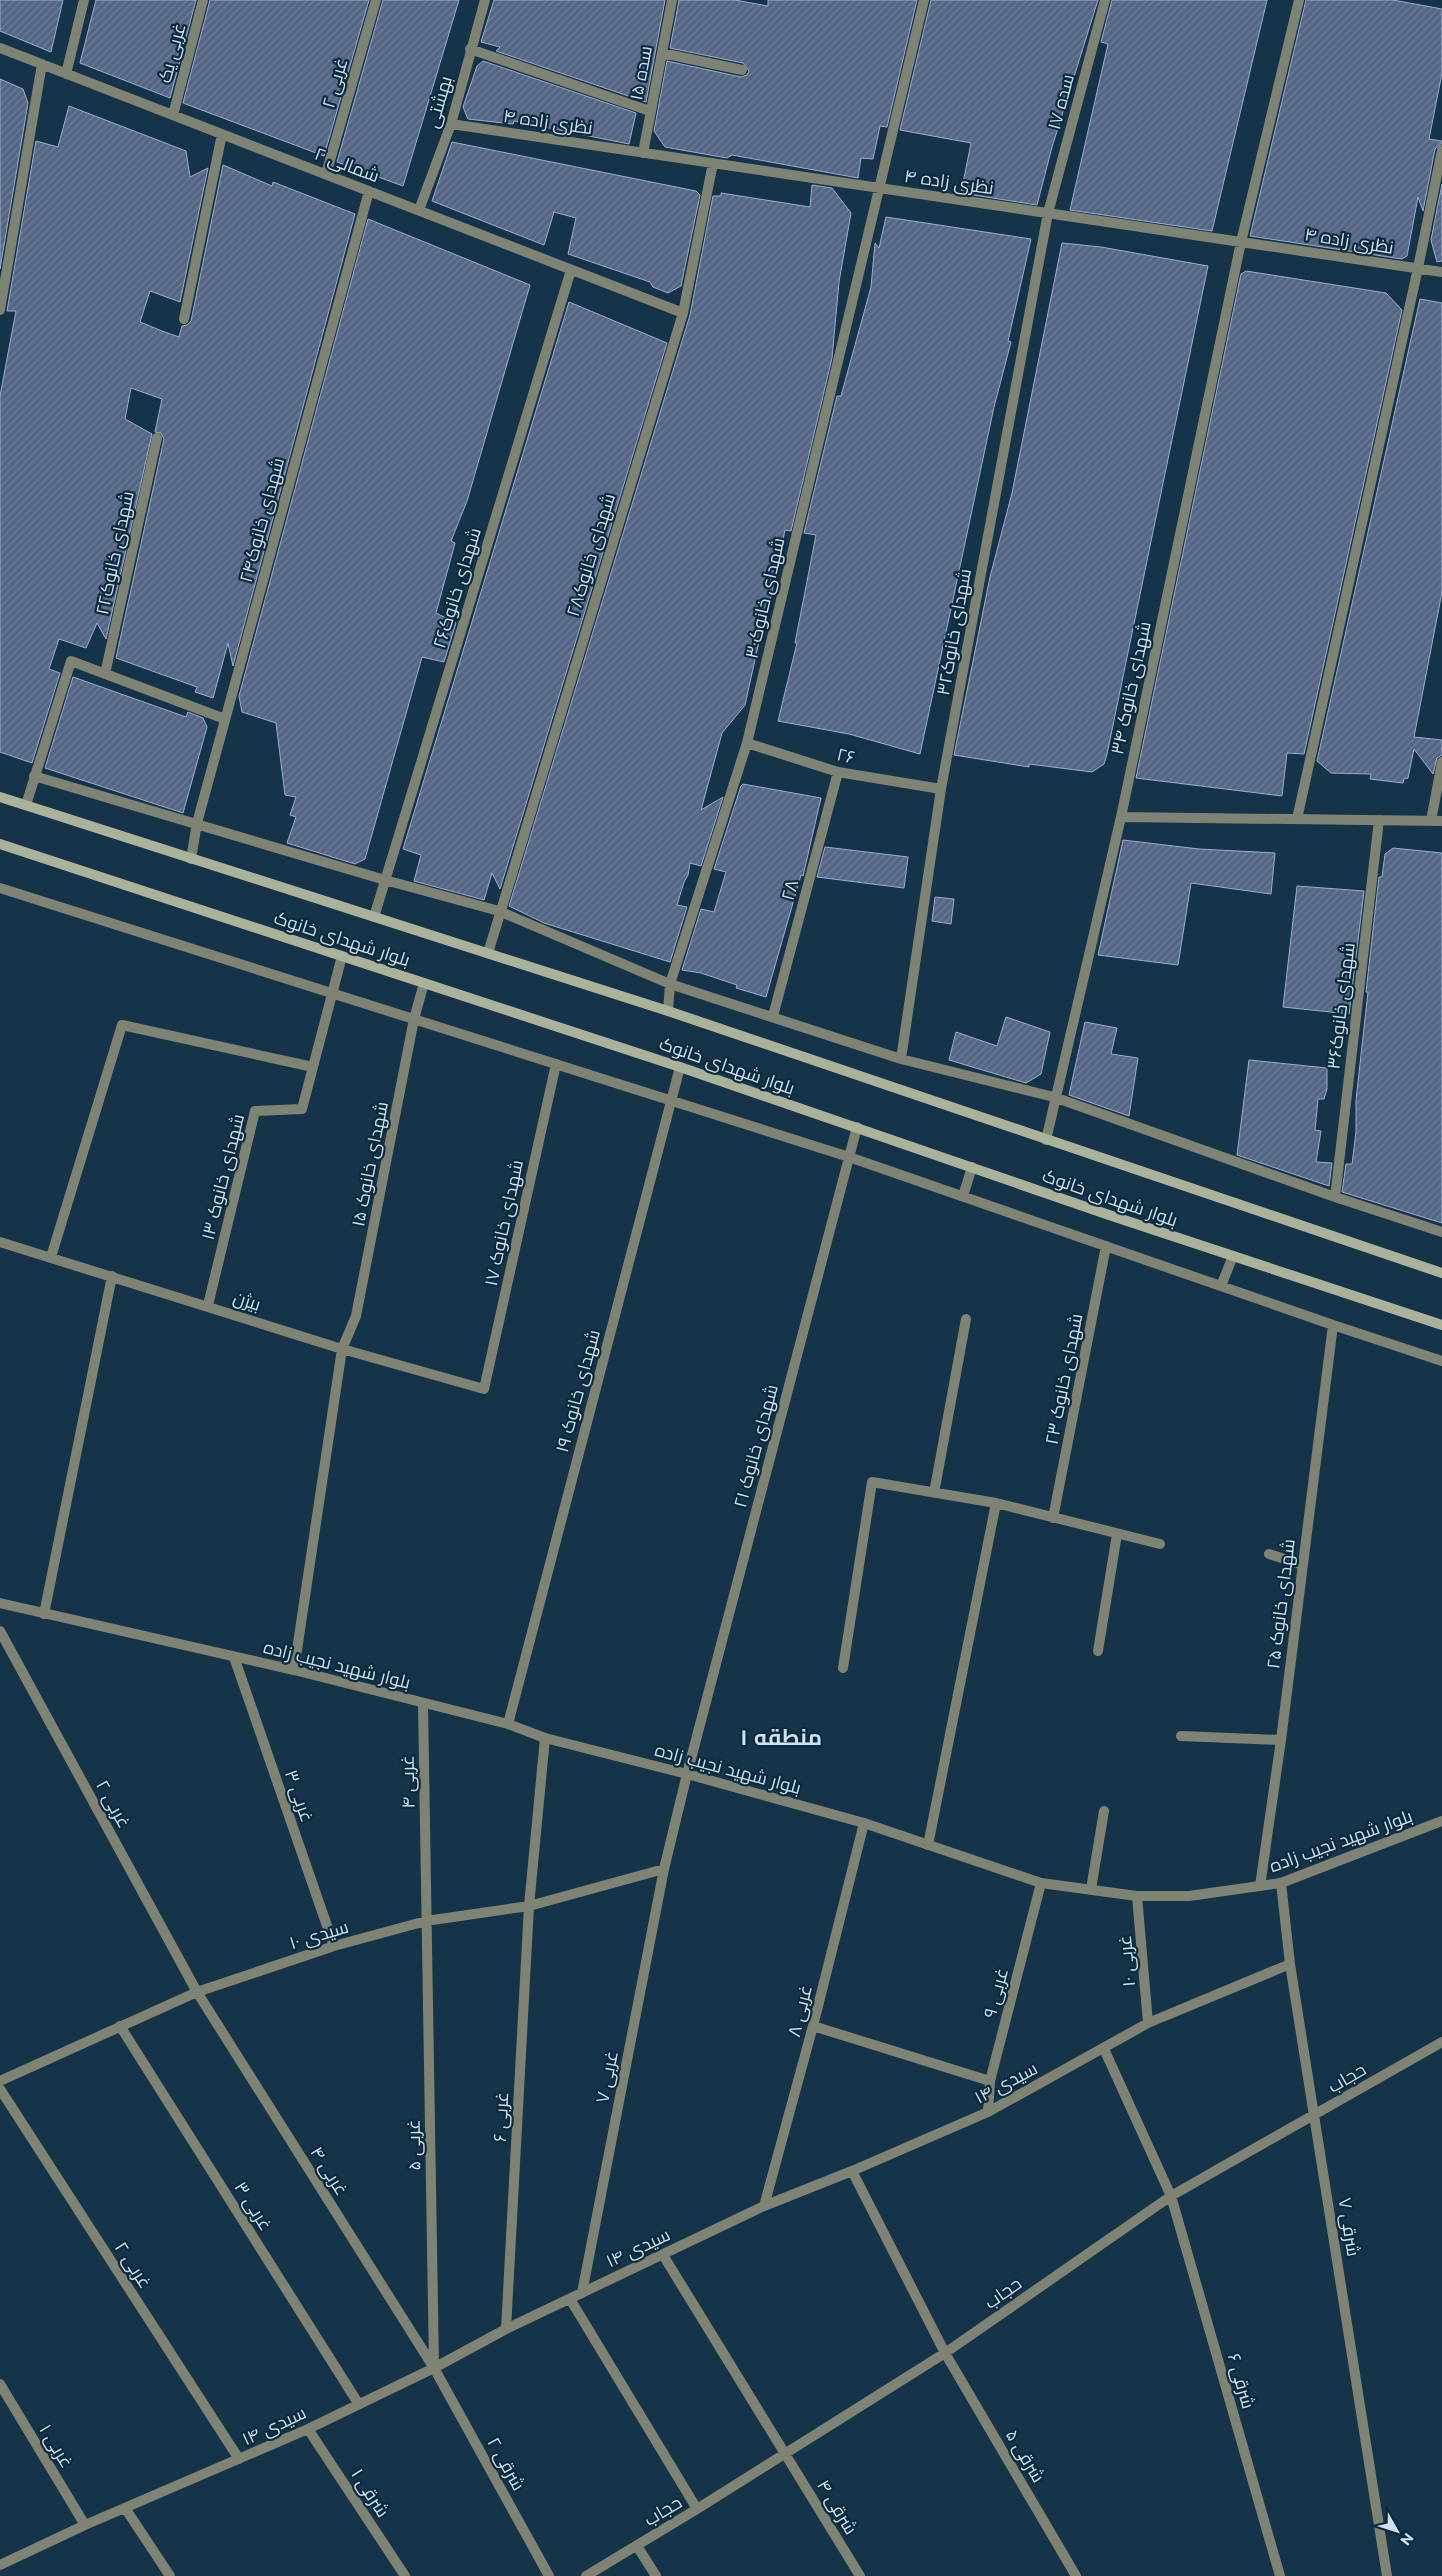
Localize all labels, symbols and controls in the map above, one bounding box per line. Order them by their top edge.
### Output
street label: غربی یک [153,21,191,85]
street label: سده ۱۵ [625,44,657,102]
street label: ۲ غربی [317,55,353,111]
street label: سده ۱۷ [1043,72,1079,132]
street label: بهشتی [421,73,457,131]
street label: نظری زاده ۴ [502,105,594,139]
street label: شمالی ۲ [312,143,382,187]
street label: نظری زاده ۴ [903,165,995,199]
street label: نظری زاده ۴ [1303,223,1395,259]
street label: شهدای خانوک۲۴ [235,455,289,585]
street label: شهدای خانوک۲۲ [91,489,139,617]
street label: شهدای خانوک۲۸ [562,491,620,619]
street label: شهدای خانوک۲۶ [428,525,486,651]
street label: شهدای خانوک۳۰ [740,535,790,661]
street label: شهدای خانوک۳۲ [932,567,976,697]
street label: ۳۴ شهدای خانوک [1106,619,1156,757]
street label: ۲۶ [835,743,857,769]
street label: ۲۸ [777,877,803,903]
street label: بلوار شهدای خانوک [271,907,413,971]
street label: شهدای خانوک۳۶ [1322,941,1360,1071]
street label: بلوار شهدای خانوک [656,1033,798,1099]
street label: شهدای خانوک ۱۵ [347,1100,393,1228]
street label: شهدای خانوک ۱۳ [197,1112,249,1242]
street label: شهدای خانوک ۱۷ [480,1158,528,1288]
street label: بلوار شهدای خانوک [1039,1165,1181,1231]
street label: بیژن [231,1286,263,1316]
street label: شهدای خانوک ۲۳ [1041,1312,1087,1446]
street label: شهدای خانوک ۱۹ [551,1327,605,1455]
street label: شهدای خانوک ۲۱ [729,1382,783,1510]
street label: شهدای خانوک ۲۵ [1262,1538,1300,1670]
street label: بلوار شهید نجیب زاده [261,1636,413,1694]
district label: منطقه ۱ [740,1724,822,1751]
street label: بلوار شهید نجیب زاده [652,1739,804,1799]
street label: غربی ۴ [397,1755,419,1809]
street label: غربی ۳ [280,1767,318,1825]
street label: غربی ۲ [91,1776,135,1832]
street label: بلوار شهید نجیب زاده [1266,1805,1416,1877]
street label: سیدی ۱۰ [287,1916,351,1954]
street label: غربی ۱۰ [1114,1934,1140,1988]
street label: غربی ۹ [979,1966,1013,2020]
street label: غربی ۸ [783,1983,817,2039]
street label: غربی ۷ [591,2049,623,2105]
street label: سیدی ۱۴ [971,2057,1041,2109]
street label: حجاب [1324,2058,1370,2098]
street label: غربی ۶ [489,2091,513,2143]
street label: غربی ۵ [403,2119,425,2171]
street label: غربی ۴ [306,2143,352,2199]
street label: غربی ۳ [229,2177,277,2235]
street label: شرقی ۷ [1334,2196,1364,2258]
street label: سیدی ۱۴ [602,2224,674,2272]
street label: غربی ۲ [110,2238,156,2292]
street label: حجاب [980,2272,1026,2314]
street label: شرقی ۶ [1223,2351,1259,2411]
street label: سیدی ۱۴ [238,2402,310,2450]
street label: غربی ۱ [34,2420,78,2472]
street label: شرقی ۵ [1001,2426,1049,2486]
street label: شرقی ۲ [482,2434,530,2494]
street label: شرقی ۱ [346,2465,394,2521]
street label: شرقی ۴ [812,2476,862,2538]
street label: حجاب [640,2491,686,2531]
north arrow [1372,2506,1422,2556]
text: N [1397,2529,1418,2549]

